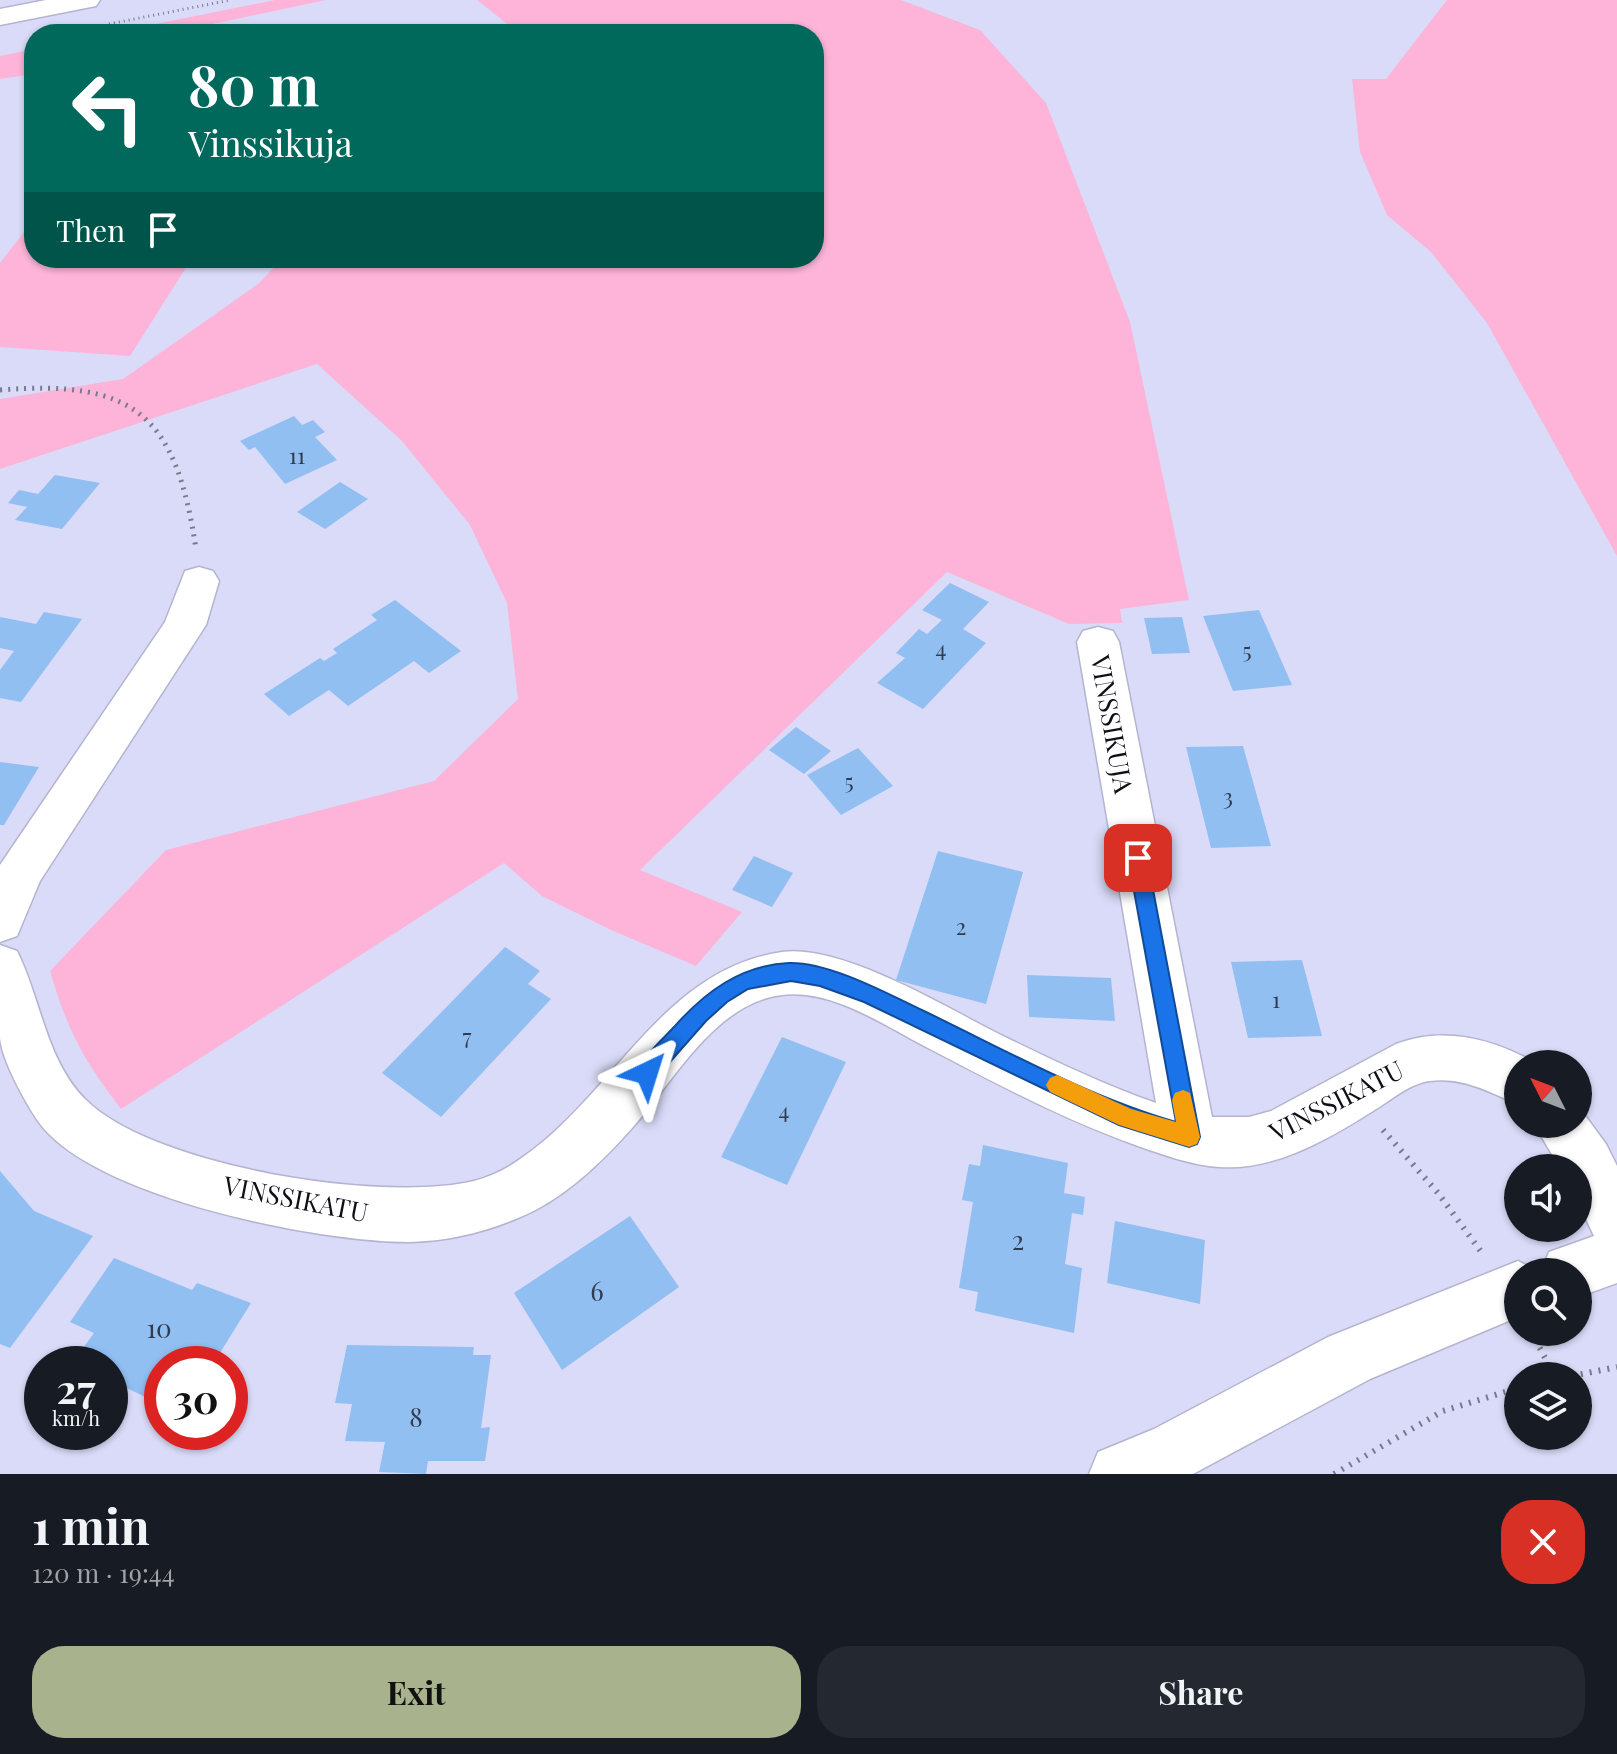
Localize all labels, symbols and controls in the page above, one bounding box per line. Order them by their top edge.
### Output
text: 80 m [188,46,319,121]
icon: left [56,56,160,160]
text: Vinssikuja [188,118,353,166]
icon: arrive [141,208,185,252]
text: Then [56,210,125,250]
house number: 11 [289,440,305,470]
house number: 4 [936,633,947,663]
house number: 5 [1242,635,1252,665]
street label: VINSSIKUJA [1083,651,1142,796]
house number: 5 [844,766,854,796]
house number: 3 [1223,781,1233,811]
pin [1104,824,1172,892]
icon: arrive [1116,836,1160,880]
house number: 2 [956,911,966,941]
house number: 1 [1272,984,1280,1014]
house number: 7 [463,1021,472,1051]
position arrow [605,1031,689,1115]
north arrow [1504,1050,1592,1138]
map controls [1504,1050,1592,1450]
street label: VINSSIKATU [1262,1051,1409,1149]
house number: 4 [779,1095,790,1125]
button: sound [1504,1154,1592,1242]
street label: VINSSIKATU [220,1167,371,1229]
house number: 2 [1012,1222,1024,1257]
button: search [1504,1258,1592,1346]
house number: 6 [590,1273,604,1308]
house number: 10 [146,1310,172,1345]
speed limit sign: 30 [144,1346,248,1450]
text: 27 [56,1361,96,1414]
button: layers [1504,1362,1592,1450]
house number: 8 [409,1399,423,1434]
text: km/h [52,1404,100,1431]
text: 1 min [32,1493,150,1557]
button: close [1501,1500,1585,1584]
text: 120 m · 19:44 [32,1555,175,1590]
button: Exit [32,1646,801,1738]
button: Share [817,1646,1585,1738]

